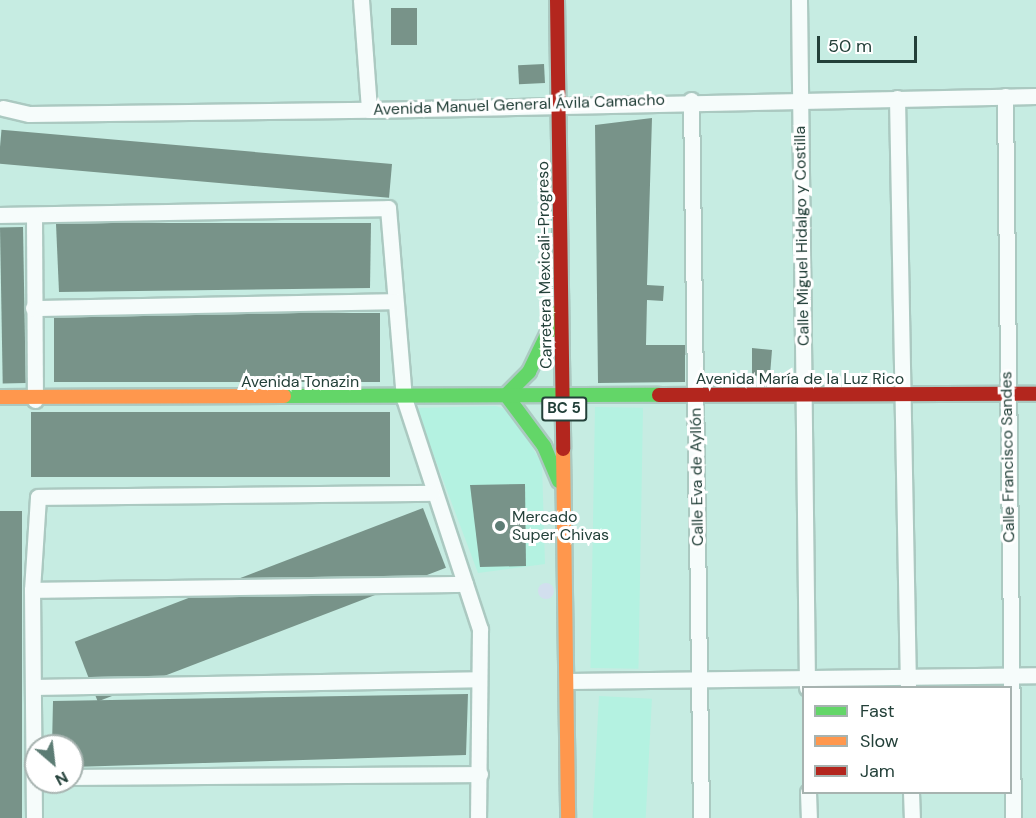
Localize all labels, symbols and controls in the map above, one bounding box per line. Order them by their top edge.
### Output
scale bar [820,24,920,62]
text: 50 m [828,34,872,58]
street label: Avenida Manuel General Ávila Camacho [373,90,665,120]
street label: Calle Miguel Hidalgo y Costilla [790,126,814,346]
street label: Carretera Mexicali-Progreso [534,161,556,369]
street label: Avenida María de la Luz Rico [696,369,904,389]
street label: Calle Francisco Sandes [997,371,1019,543]
street label: Avenida Tonazin [241,372,359,392]
road number: BC 5 [540,397,588,421]
street label: Calle Eva de Ayllón [686,408,708,546]
place label: Mercado Super Chivas [512,507,609,545]
marker: Mercado Super Chivas [493,519,507,533]
legend [802,686,1012,794]
text: Fast [860,699,895,723]
text: Slow [860,729,899,753]
north arrow [24,734,84,794]
text: Jam [860,759,895,783]
text: N [52,767,72,791]

